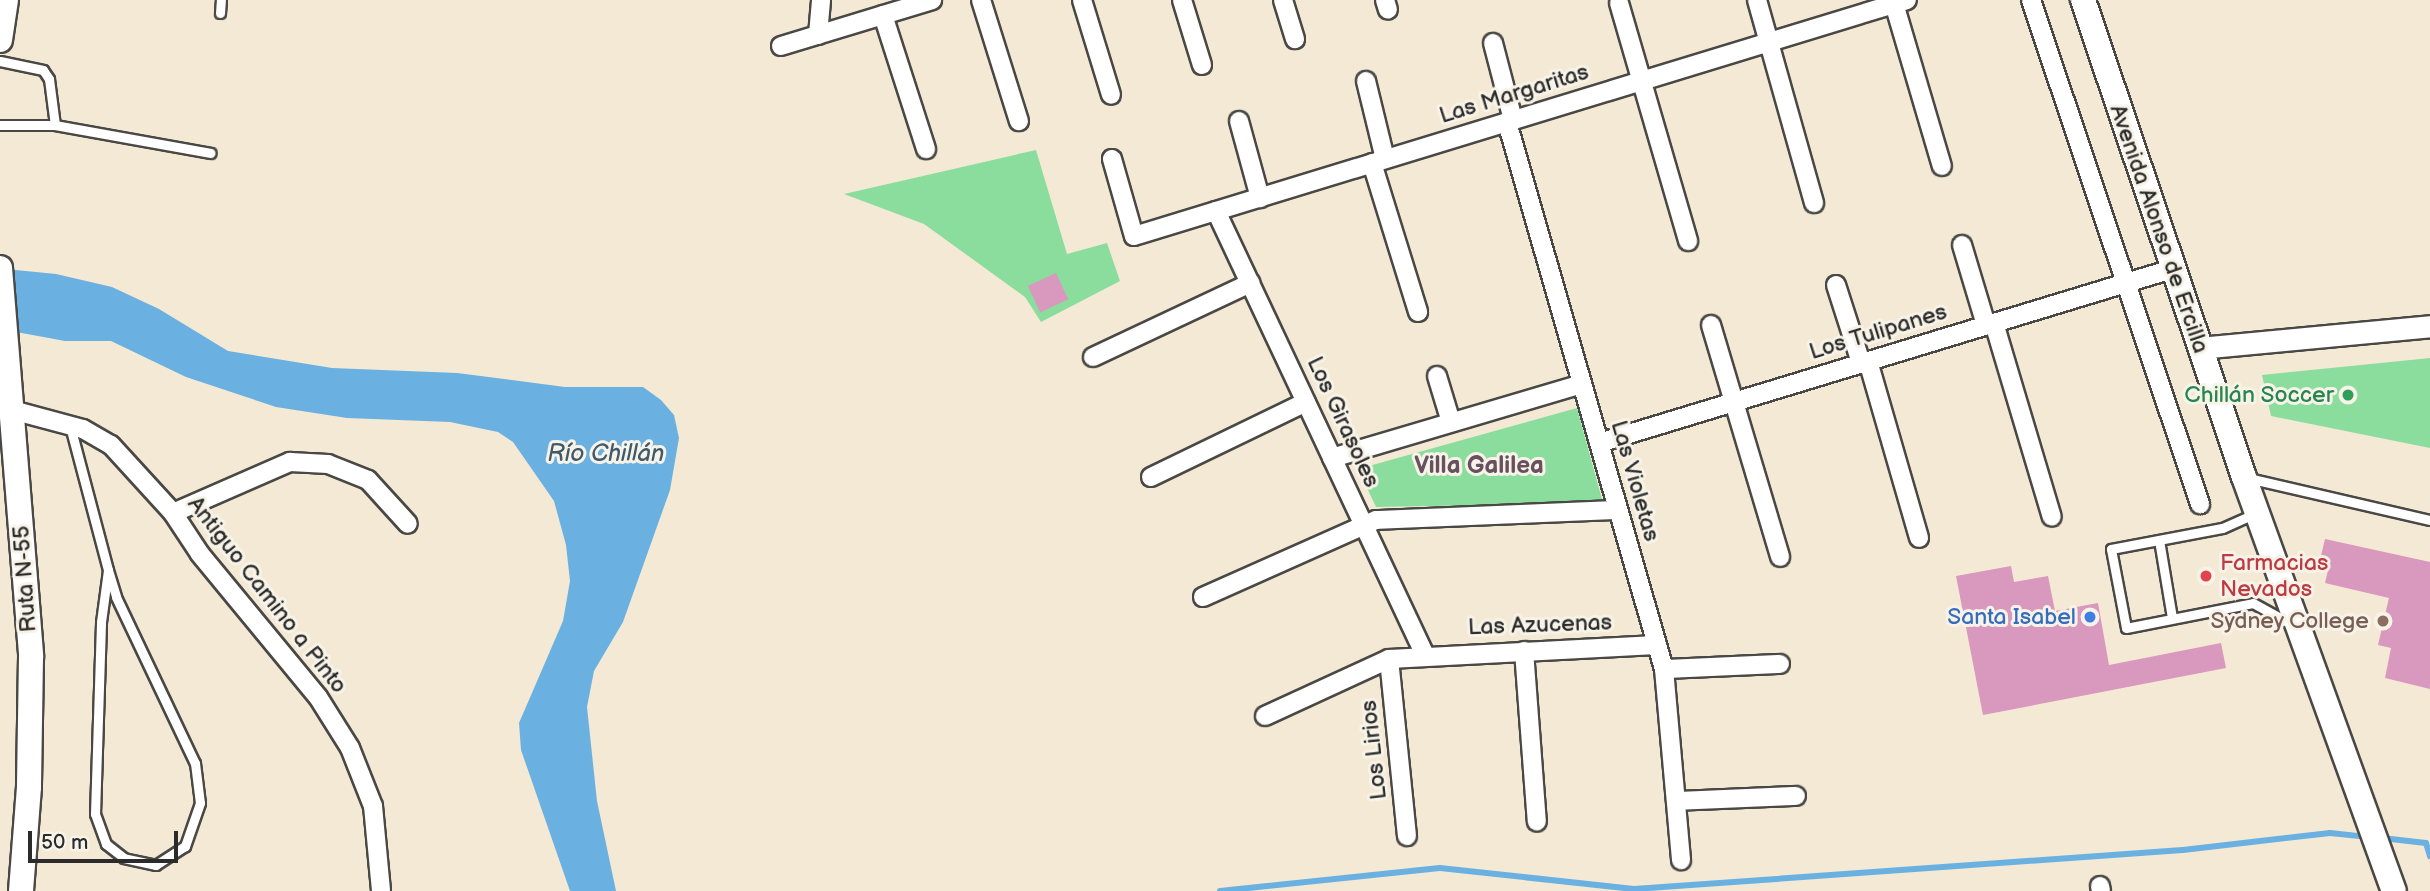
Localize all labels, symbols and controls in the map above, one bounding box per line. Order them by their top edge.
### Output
street label: Las Margaritas [1436,58,1592,130]
street label: Avenida Alonso de Ercilla [2103,101,2215,357]
street label: Los Tulipanes [1806,298,1950,366]
street label: Los Girasoles [1301,352,1385,492]
place label: Chillán Soccer [2184,381,2334,409]
marker: Chillán Soccer [2340,387,2356,403]
street label: Las Violetas [1604,417,1666,545]
water label: Río Chillán [548,440,664,468]
district label: Villa Galilea [1414,452,1544,480]
street label: Antiguo Camino a Pinto [182,491,352,699]
street label: Ruta N-55 [8,525,42,633]
place label: Farmacias Nevados [2220,549,2328,603]
marker: Farmacias Nevados [2198,568,2214,584]
place label: Santa Isabel [1947,603,2076,631]
place label: Sydney College [2209,607,2369,635]
street label: Las Azucenas [1467,609,1613,641]
marker: Santa Isabel [2082,609,2098,625]
marker: Sydney College [2375,613,2391,629]
street label: Los Lirios [1355,699,1393,801]
scale bar [32,818,182,862]
text: 50 m [41,830,88,855]

